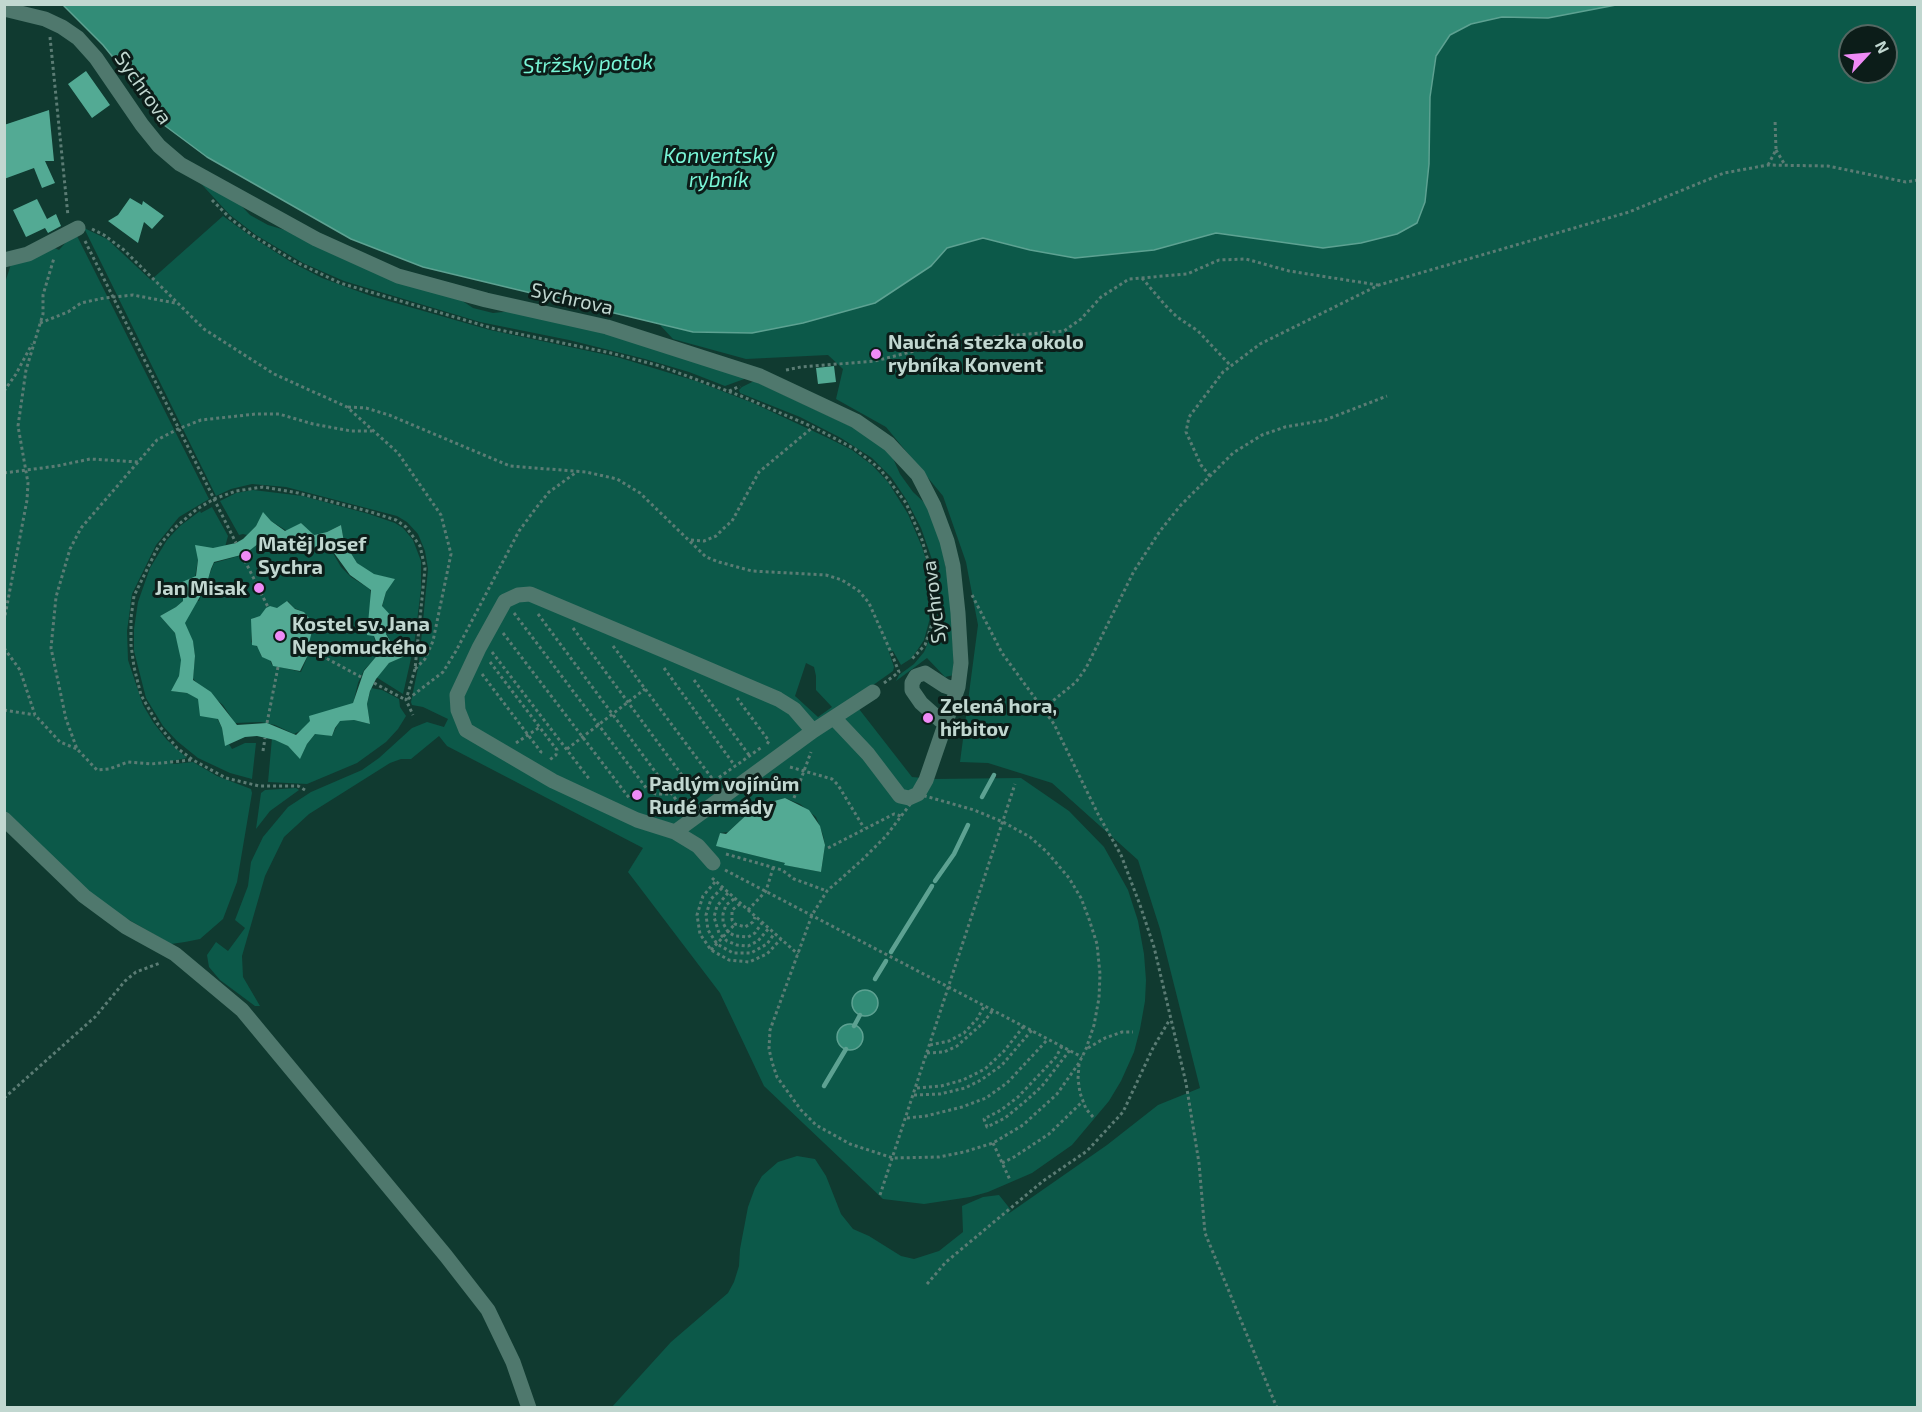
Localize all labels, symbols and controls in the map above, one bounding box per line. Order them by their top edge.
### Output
north arrow [1838,24,1898,84]
text: N [1872,37,1894,56]
street label: Sychrova [109,47,177,129]
water label: Stržský potok [522,49,654,79]
water label: Konventský rybník [663,143,775,193]
street label: Sychrova [529,278,615,320]
place label: Naučná stezka okolo rybníka Konvent [888,330,1084,377]
marker: Naučná stezka okolo rybníka Konvent [869,347,883,361]
place label: Matěj Josef Sychra [258,532,366,579]
marker: Matěj Josef Sychra [239,549,253,563]
street label: Sychrova [917,559,951,645]
place label: Jan Misak [155,576,247,600]
marker: Jan Misak [252,581,266,595]
place label: Kostel sv. Jana Nepomuckého [292,612,430,659]
marker: Kostel sv. Jana Nepomuckého [273,629,287,643]
place label: Zelená hora, hřbitov [940,694,1057,741]
marker: Zelená hora, hřbitov [921,711,935,725]
place label: Padlým vojínům Rudé armády [649,772,799,819]
marker: Padlým vojínům Rudé armády [630,788,644,802]

